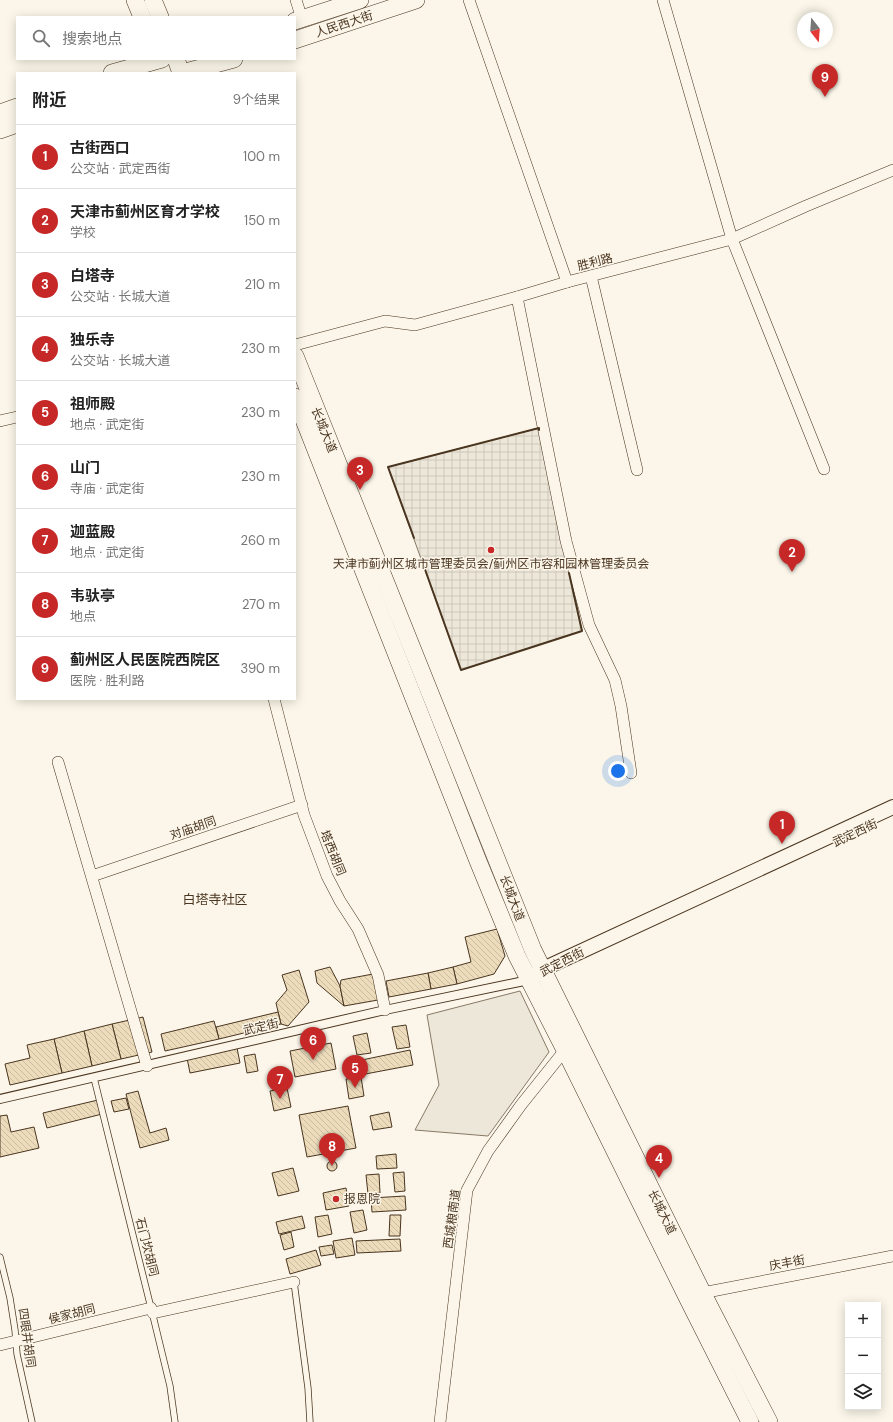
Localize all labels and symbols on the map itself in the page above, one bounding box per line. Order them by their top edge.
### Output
street label: 人民西大街 [313,7,375,41]
north arrow [797,12,833,48]
pin: 9 [812,64,838,97]
street label: 胜利路 [576,250,614,274]
street label: 长城大道 [308,405,340,455]
pin: 3 [347,457,373,490]
pin: 2 [779,539,805,572]
marker: 天津市蓟州区城市管理委员会/蓟州区市容和园林管理委员会 [486,545,496,555]
place label: 天津市蓟州区城市管理委员会/蓟州区市容和园林管理委员会 [333,556,649,572]
your location [608,761,628,781]
pin: 1 [769,811,795,844]
street label: 对庙胡同 [168,813,218,843]
street label: 武定西街 [830,816,880,850]
street label: 塔西胡同 [317,828,349,878]
street label: 长城大道 [496,873,528,923]
district label: 白塔寺社区 [182,891,248,908]
street label: 武定西街 [537,944,587,980]
street label: 武定街 [242,1015,280,1039]
pin: 6 [300,1027,326,1060]
pin: 5 [342,1055,368,1088]
pin: 7 [267,1066,293,1099]
pin: 8 [319,1133,345,1166]
pin: 4 [646,1145,672,1178]
street label: 长城大道 [644,1187,680,1237]
street label: 西城粮南道 [440,1188,464,1250]
place label: 报恩院 [344,1191,380,1207]
marker: 报恩院 [331,1194,341,1204]
street label: 石门坎胡同 [132,1216,162,1278]
street label: 庆丰街 [768,1252,806,1274]
street label: 侯家胡同 [47,1300,97,1328]
street label: 四眼井胡同 [15,1307,39,1369]

